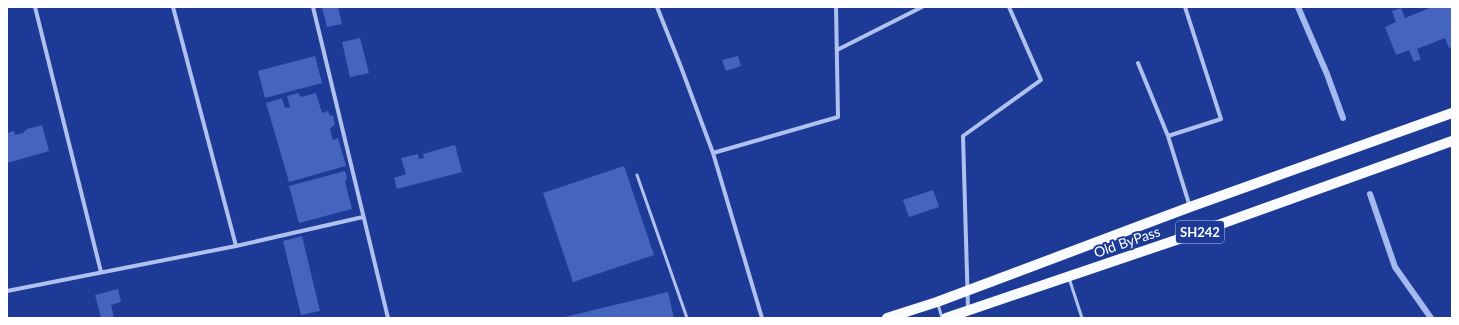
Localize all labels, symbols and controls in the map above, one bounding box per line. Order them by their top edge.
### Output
road number: SH242 [1176,221,1224,243]
street label: Old ByPass [1091,222,1162,261]

